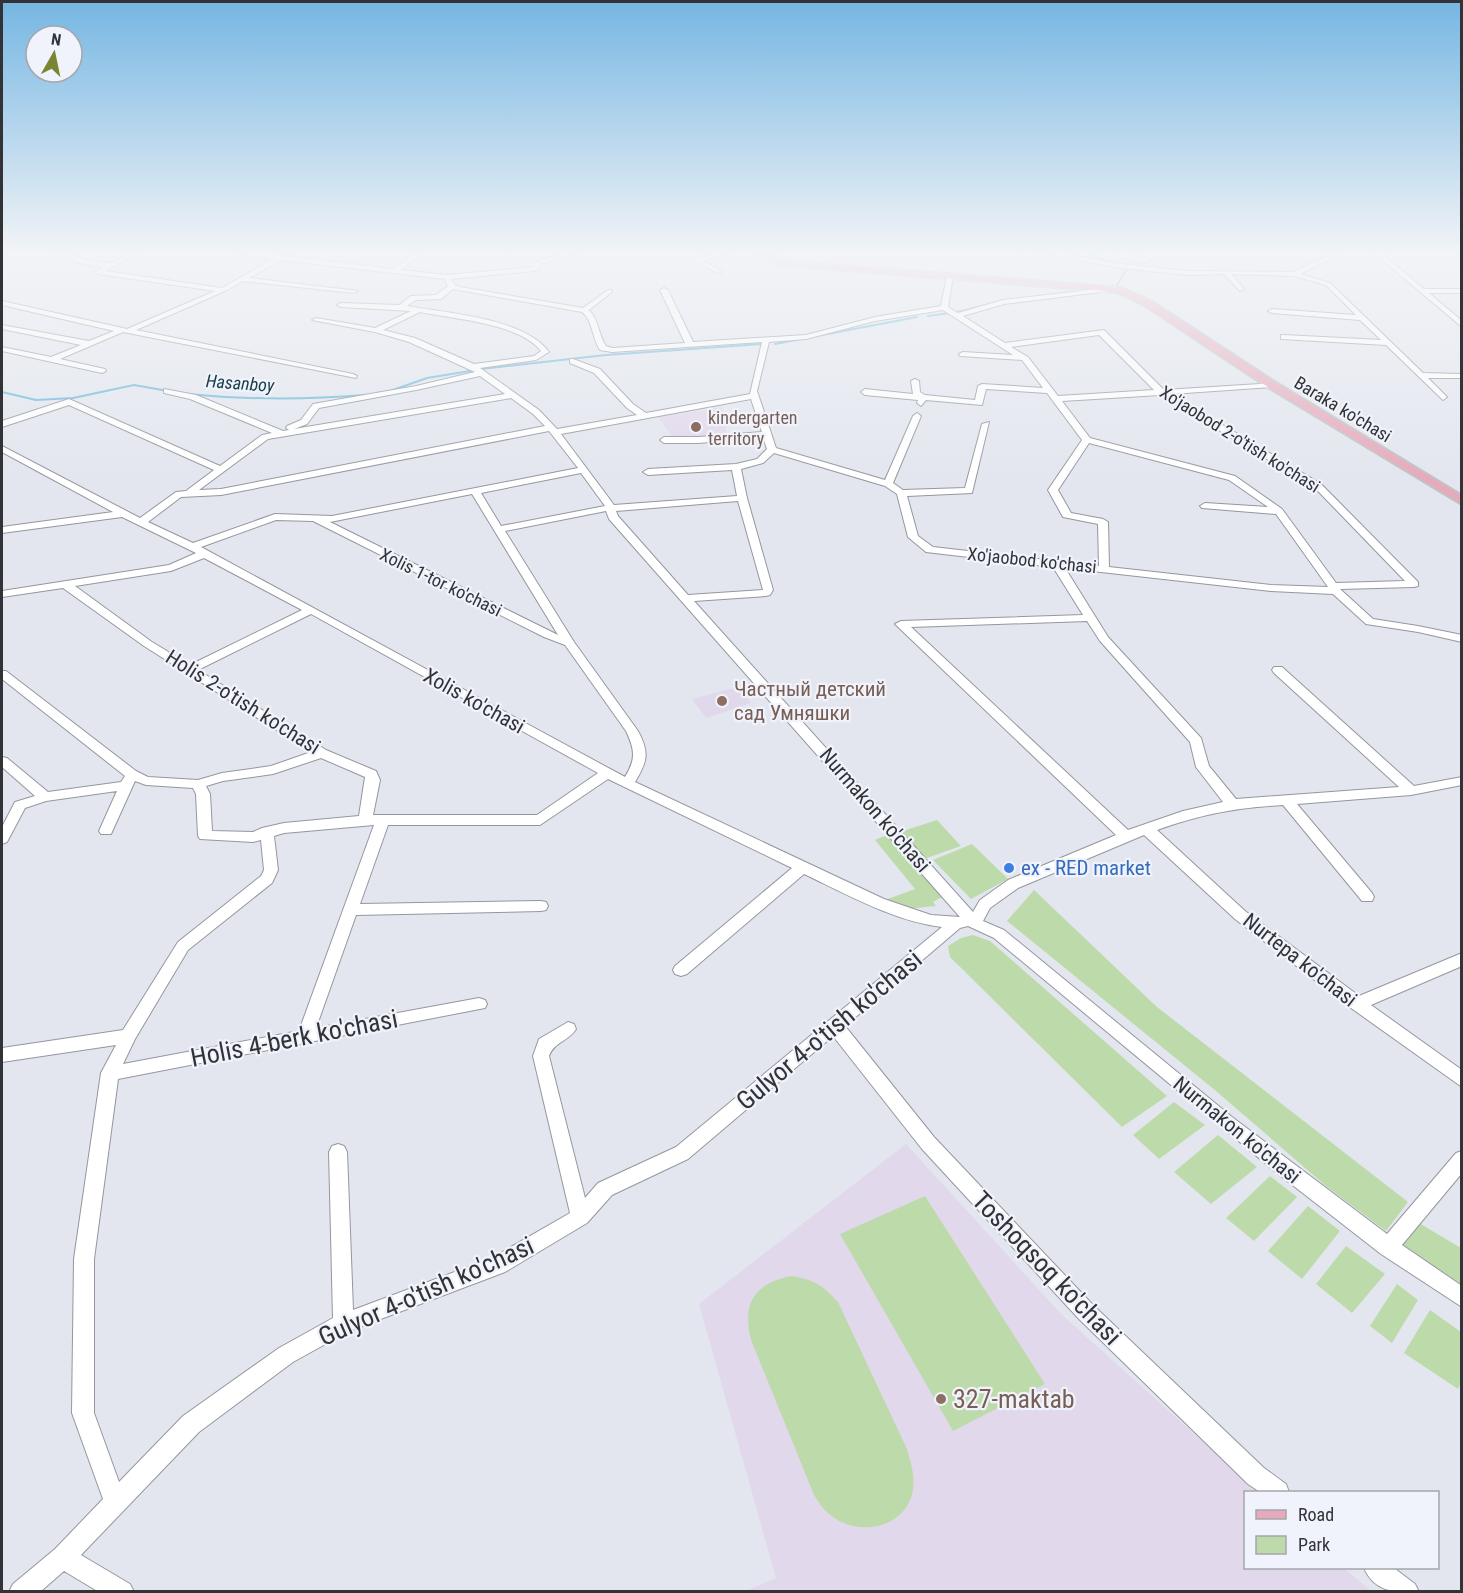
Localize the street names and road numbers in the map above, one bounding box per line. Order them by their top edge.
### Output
street label: Baraka ko'chasi [1291,372,1395,446]
street label: Xo'jaobod 2-o'tish ko'chasi [1156,381,1324,497]
street label: Xolis 1-tor ko'chasi [377,543,505,621]
street label: Xo'jaobod ko'chasi [966,543,1098,577]
street label: Holis 2-o'tish ko'chasi [161,645,325,759]
street label: Xolis ko'chasi [419,663,529,739]
street label: Nurmakon ko'chasi [815,743,935,877]
street label: Nurtepa ko'chasi [1238,908,1362,1012]
street label: Gulyor 4-o'tish ko'chasi [730,944,928,1116]
street label: Holis 4-berk ko'chasi [188,1003,400,1073]
street label: Nurmakon ko'chasi [1169,1071,1305,1189]
street label: Toshoqsoq ko'chasi [966,1185,1128,1351]
street label: Gulyor 4-o'tish ko'chasi [314,1230,538,1352]

